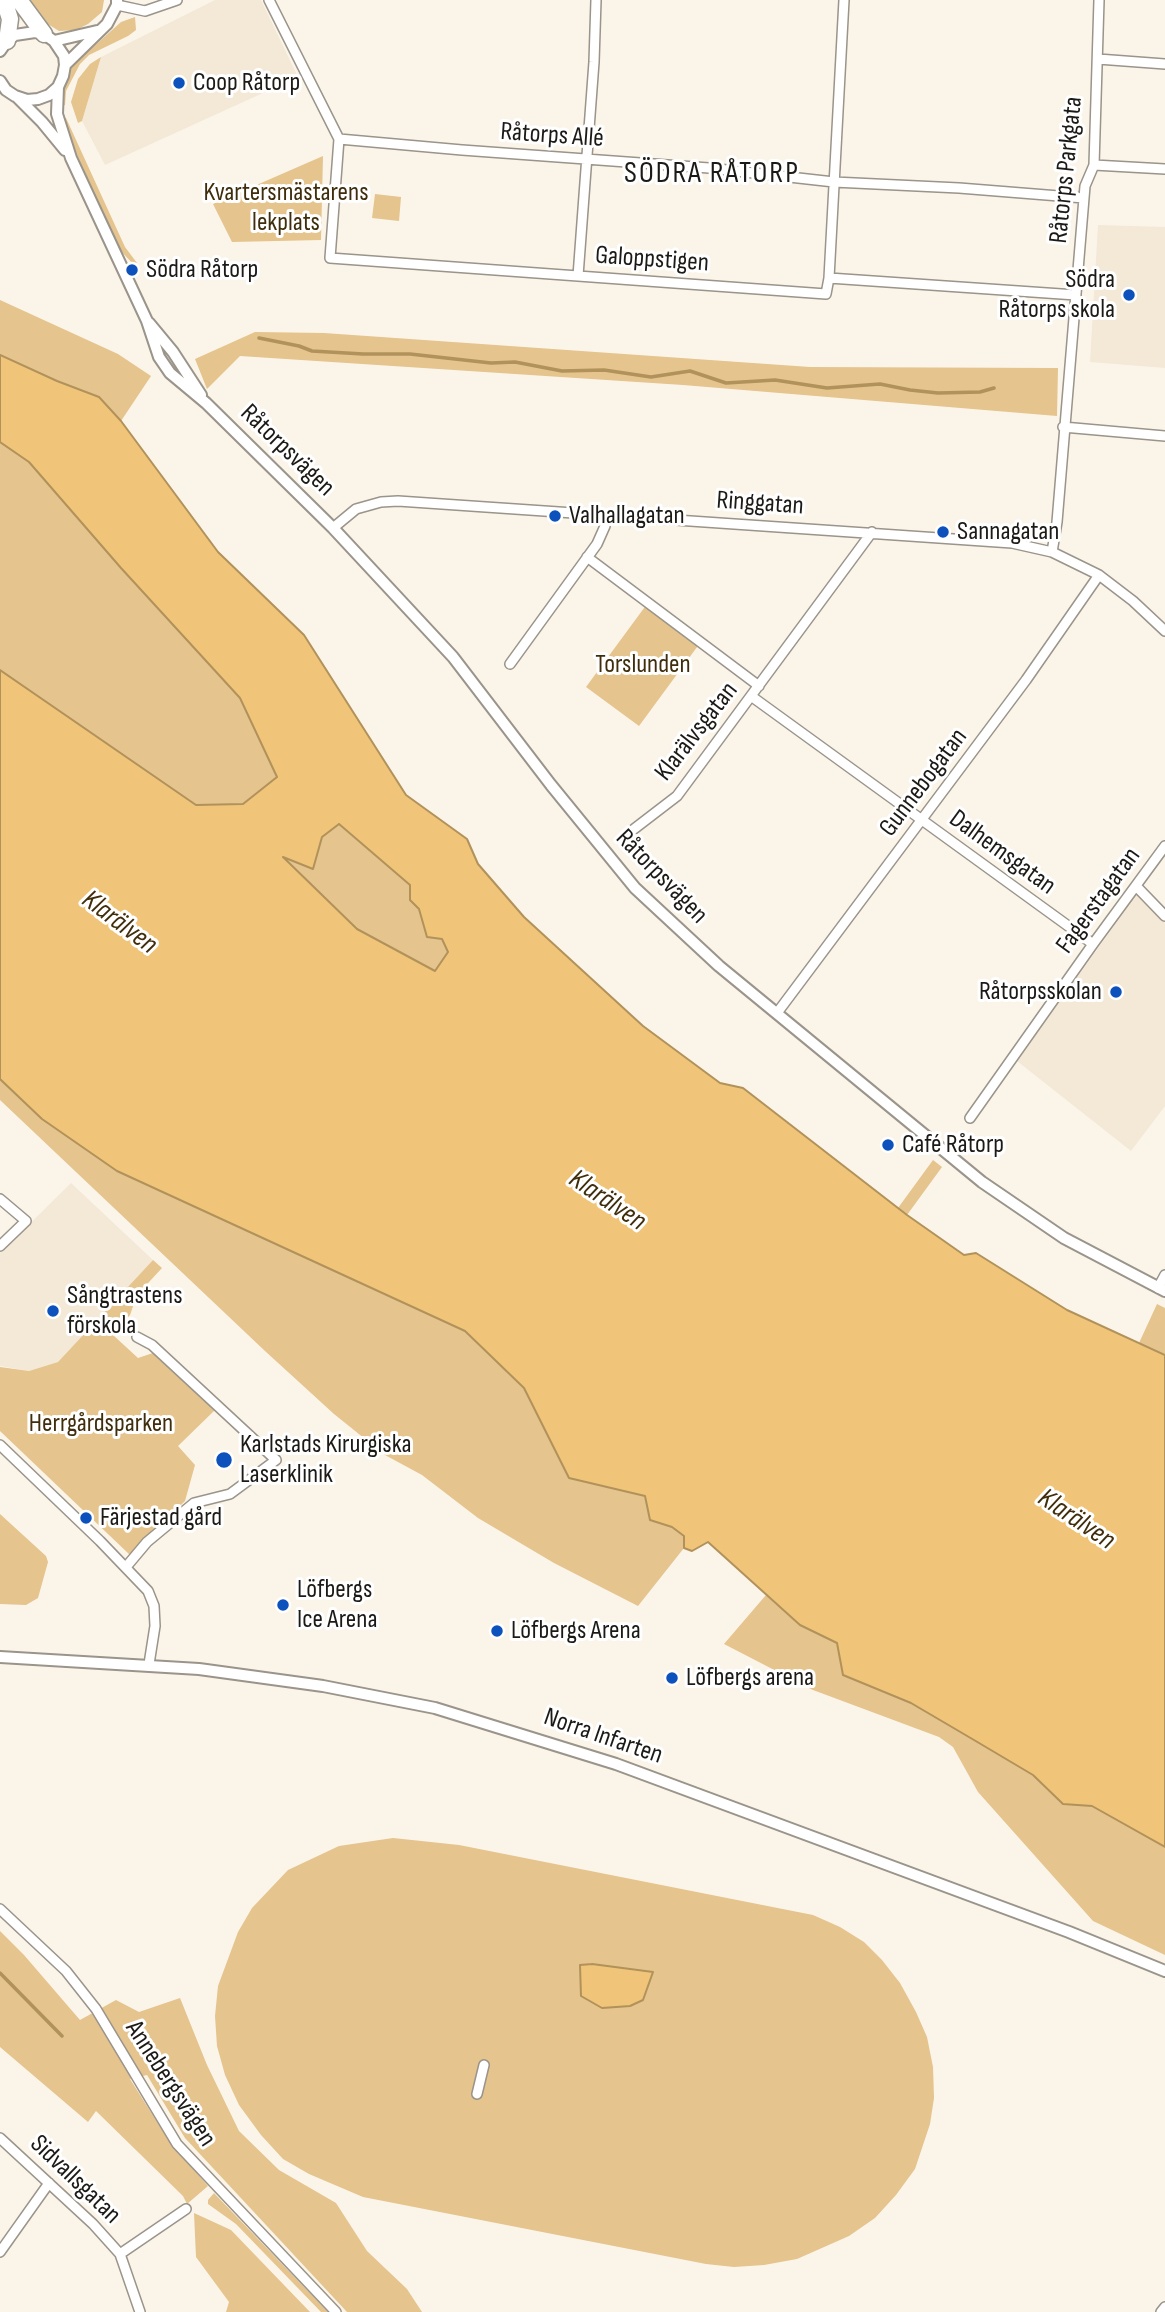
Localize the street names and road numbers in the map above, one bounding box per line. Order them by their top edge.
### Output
street label: Råtorps Parkgata [1044,95,1090,245]
street label: Råtorps Allé [499,117,605,155]
street label: Galoppstigen [594,240,710,280]
street label: Råtorpsvägen [233,398,341,504]
street label: Ringgatan [715,485,805,523]
street label: Klarälvsgatan [649,676,745,788]
street label: Gunnebogatan [873,723,975,843]
street label: Dalhemsgatan [943,804,1061,902]
street label: Råtorpsvägen [608,823,714,931]
street label: Fagerstagatan [1050,842,1148,960]
street label: Norra Infarten [540,1702,666,1772]
street label: Annebergsvägen [118,2015,222,2153]
street label: Sidvallsgatan [23,2129,127,2231]

